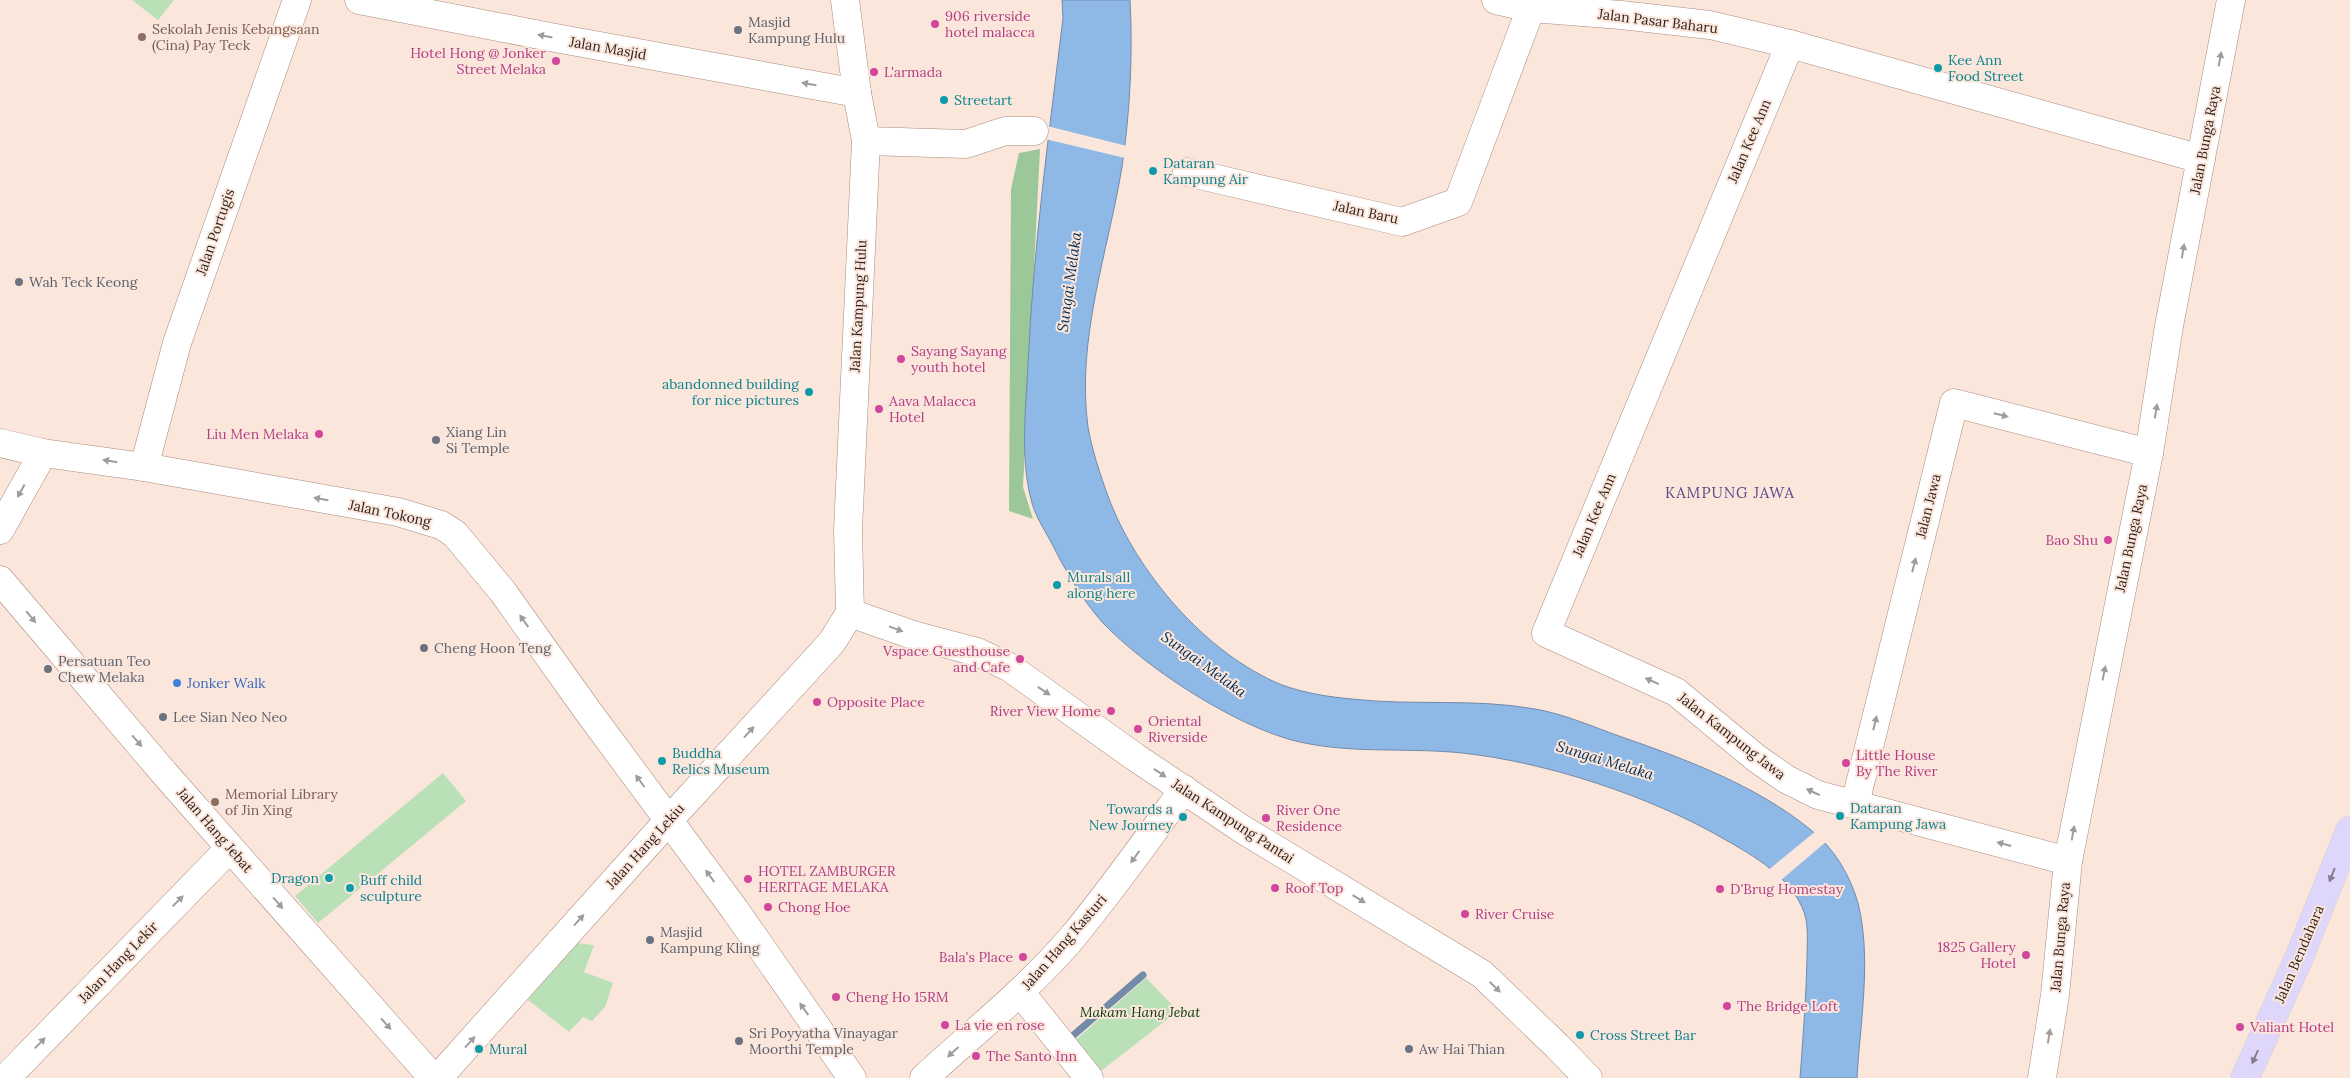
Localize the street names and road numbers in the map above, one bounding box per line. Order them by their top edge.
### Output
street label: Jalan Pasar Baharu [1596,5,1719,37]
street label: Jalan Masjid [567,32,648,64]
street label: Jalan Bunga Raya [2185,84,2224,197]
street label: Jalan Kee Ann [1723,96,1775,187]
street label: Jalan Portugis [191,186,238,279]
street label: Jalan Baru [1331,196,1400,228]
street label: Jalan Kampung Hulu [845,239,870,374]
street label: Jalan Kee Ann [1568,470,1620,561]
street label: Jalan Jawa [1911,472,1945,541]
street label: Jalan Bunga Raya [2111,482,2151,595]
street label: Jalan Tokong [346,495,433,531]
street label: Jalan Kampung Jawa [1674,688,1789,784]
street label: Jalan Kampung Pantai [1168,774,1297,867]
street label: Jalan Hang Jebat [173,783,257,877]
street label: Jalan Hang Lekiu [601,800,688,893]
street label: Jalan Bunga Raya [2046,881,2074,994]
street label: Jalan Hang Kasturi [1017,891,1110,994]
street label: Jalan Bendahara [2270,902,2328,1007]
street label: Jalan Hang Lekir [74,917,162,1007]

